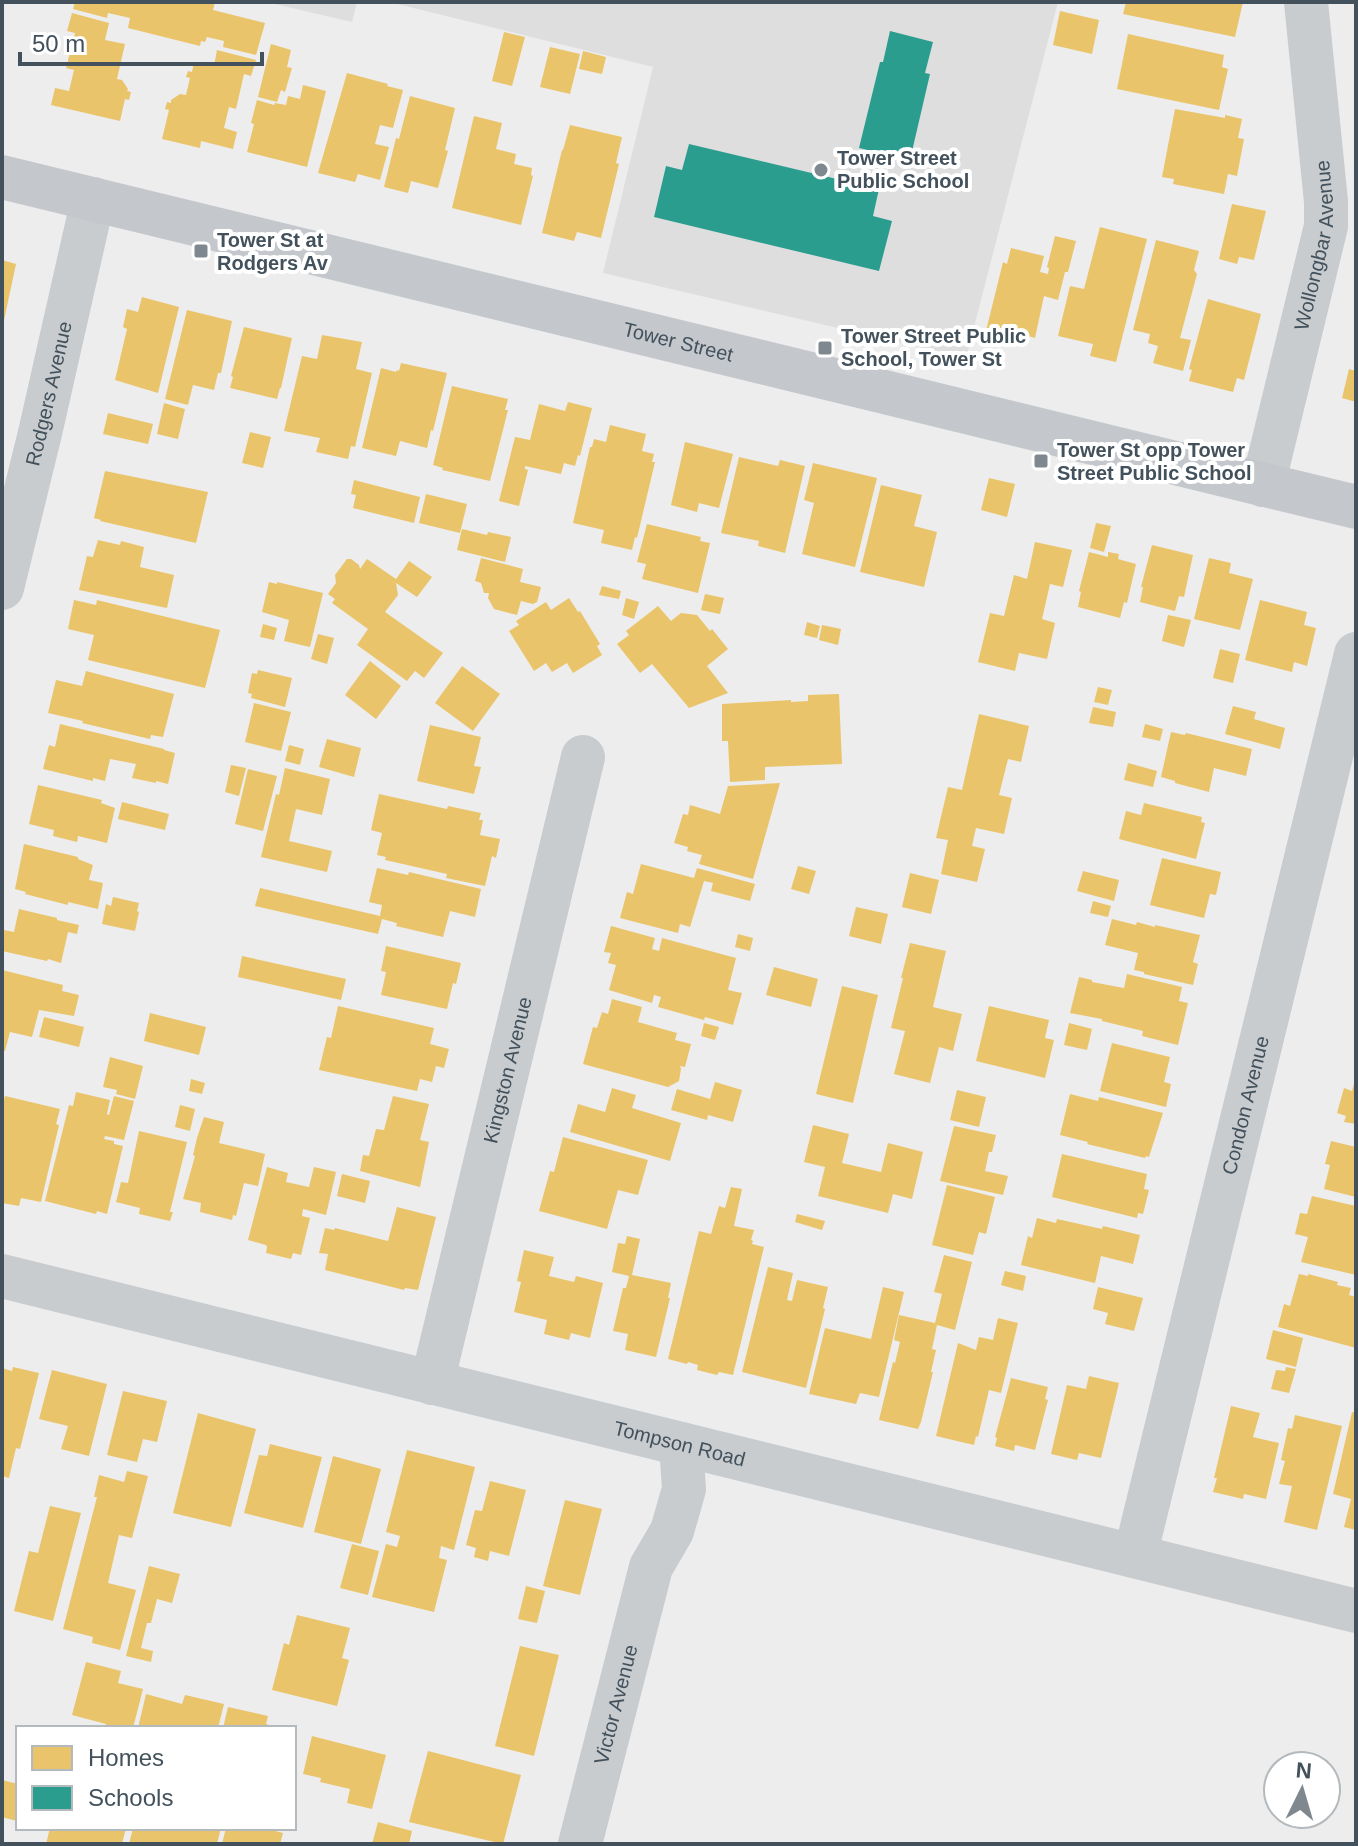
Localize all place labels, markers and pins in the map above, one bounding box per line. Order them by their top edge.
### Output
place label: Tower Street Public School [837,147,969,192]
marker: Tower Street Public School [812,161,830,179]
place label: Tower St at Rodgers Av [217,229,329,274]
marker: Tower St at Rodgers Av [192,242,210,260]
place label: Tower Street Public School, Tower St [841,325,1026,370]
marker: Tower Street Public School, Tower St [816,339,834,357]
place label: Tower St opp Tower Street Public School [1057,439,1251,484]
marker: Tower St opp Tower Street Public School [1032,452,1050,470]

